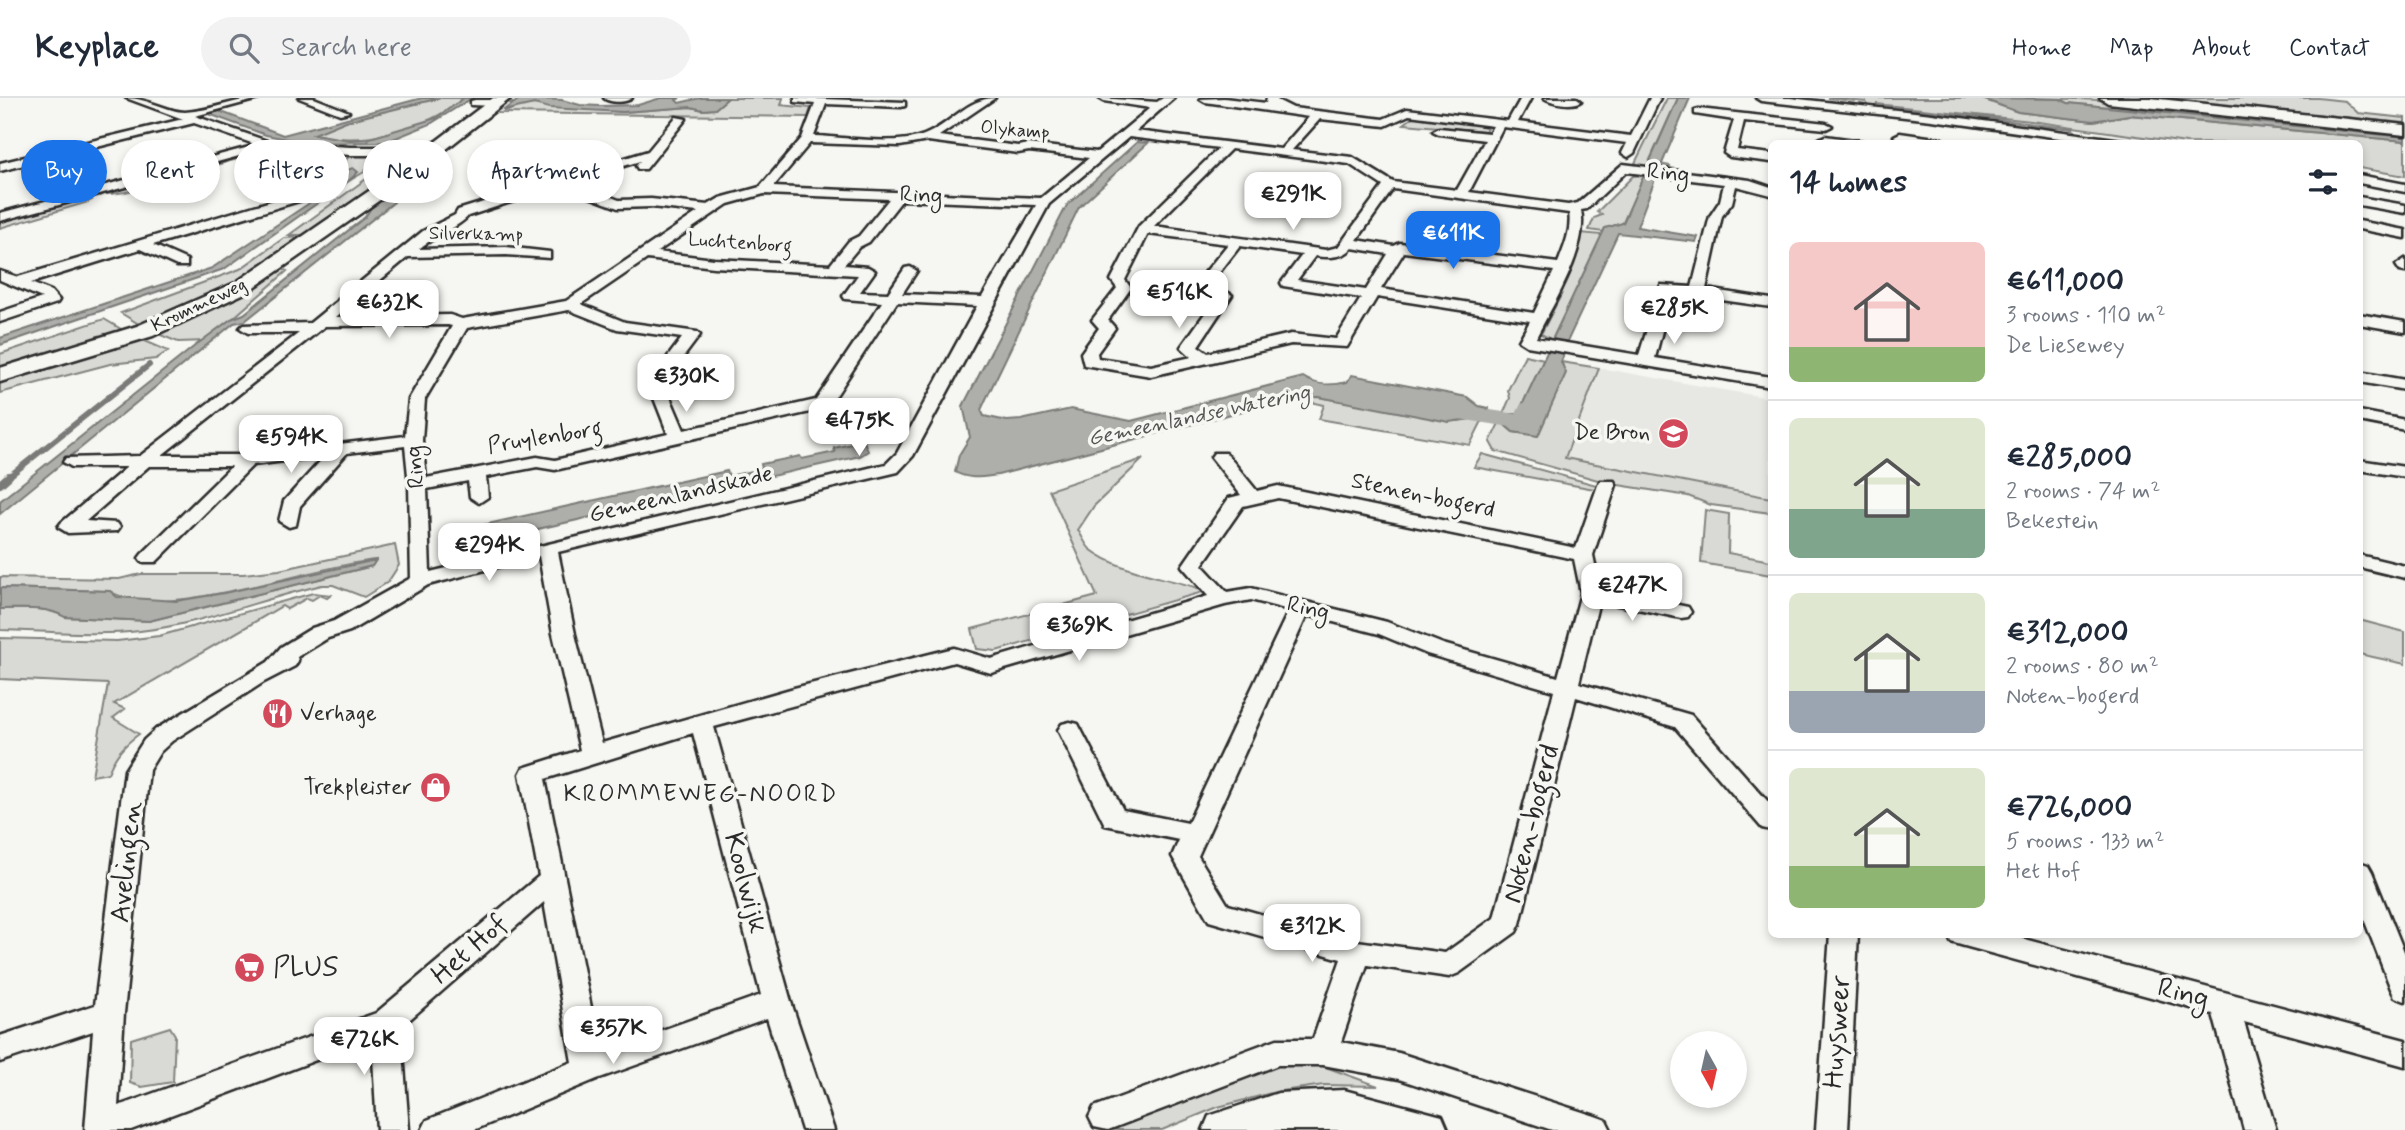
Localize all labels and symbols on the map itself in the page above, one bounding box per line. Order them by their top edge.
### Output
street label: Olykamp [979,115,1051,145]
street label: Ring [1645,157,1691,193]
pin: €291K [1244,172,1342,232]
street label: Ring [899,180,943,214]
pin: €611K [1404,212,1502,271]
street label: Silverkamp [429,221,523,247]
street label: Luchtenborg [687,227,793,262]
pin: €516K [1130,271,1228,330]
street label: Krommeweg [147,272,251,339]
pin: €632K [340,280,438,340]
pin: €285K [1625,286,1723,346]
pin: €330K [637,354,735,414]
water label: Gemeenlandse Watering [1086,379,1314,455]
pin: €475K [810,398,908,458]
street label: Pruylenborg [486,414,605,464]
pin: €594K [242,416,340,475]
school or university icon: De Bron [1656,416,1690,450]
place label: De Bron [1574,418,1650,448]
street label: Ring [400,444,434,489]
street label: Gemeenlandskade [586,459,776,531]
street label: Stenen-bogerd [1348,466,1498,528]
pin: €294K [440,524,538,583]
pin: €247K [1583,564,1681,623]
street label: Ring [1283,589,1332,631]
pin: €369K [1030,603,1128,663]
restaurant icon: Verhage [260,697,294,731]
place label: Verhage [300,699,377,729]
street label: Noten-bogerd [1494,741,1572,908]
shop icon: Trekpleister [418,771,452,805]
place label: Trekpleister [304,773,412,803]
district label: KROMMEWEG-NOORD [564,779,838,810]
street label: Avelingen [102,799,155,925]
street label: Koolwijk [714,828,776,938]
pin: €312K [1263,904,1361,964]
street label: Het Hof [424,906,516,994]
place label: PLUS [273,950,339,987]
supermarket icon: PLUS [233,951,267,985]
street label: Ring [2153,969,2213,1021]
street label: Huysweer [1816,974,1860,1090]
pin: €357K [564,1006,662,1066]
pin: €726K [315,1018,413,1077]
north arrow [1670,1031,1746,1108]

